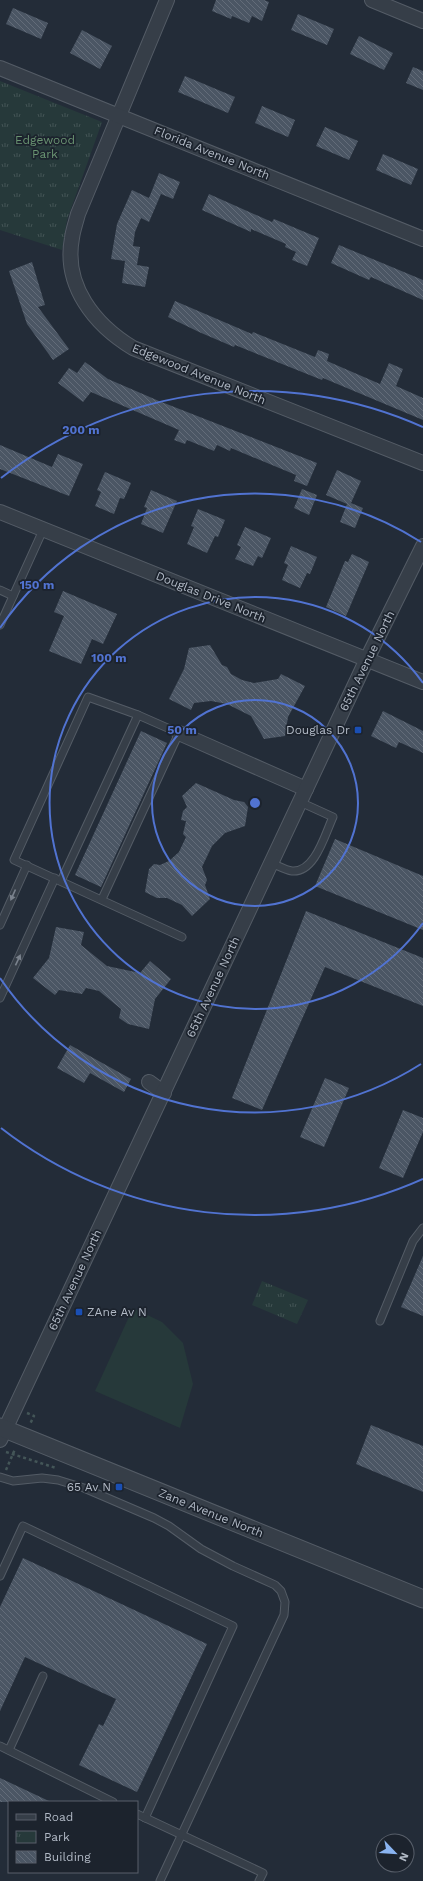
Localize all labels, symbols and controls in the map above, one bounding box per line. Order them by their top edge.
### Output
street label: Florida Avenue North [152,123,272,183]
park label: Edgewood Park [15,133,75,161]
street label: Edgewood Avenue North [130,341,268,407]
text: 200 m [62,423,100,437]
street label: Douglas Drive North [154,569,268,625]
text: 150 m [20,578,54,592]
street label: 65th Avenue North [337,609,397,713]
text: 100 m [91,651,127,665]
text: 50 m [167,723,197,737]
place label: Douglas Dr [286,723,350,737]
marker: Douglas Dr [353,725,363,735]
centre of rings [248,796,262,810]
one-way arrow [10,890,16,902]
street label: 65th Avenue North [183,934,243,1040]
one-way arrow [15,953,21,965]
street label: 65th Avenue North [45,1227,105,1333]
place label: ZAne Av N [87,1305,147,1319]
marker: ZAne Av N [74,1307,84,1317]
place label: 65 Av N [67,1480,111,1494]
marker: 65 Av N [114,1482,124,1492]
street label: Zane Avenue North [157,1486,265,1540]
legend [8,1801,138,1873]
text: Road [44,1810,73,1824]
text: Park [44,1830,70,1844]
north arrow [375,1833,415,1873]
text: Building [44,1850,91,1864]
text: N [396,1851,411,1863]

